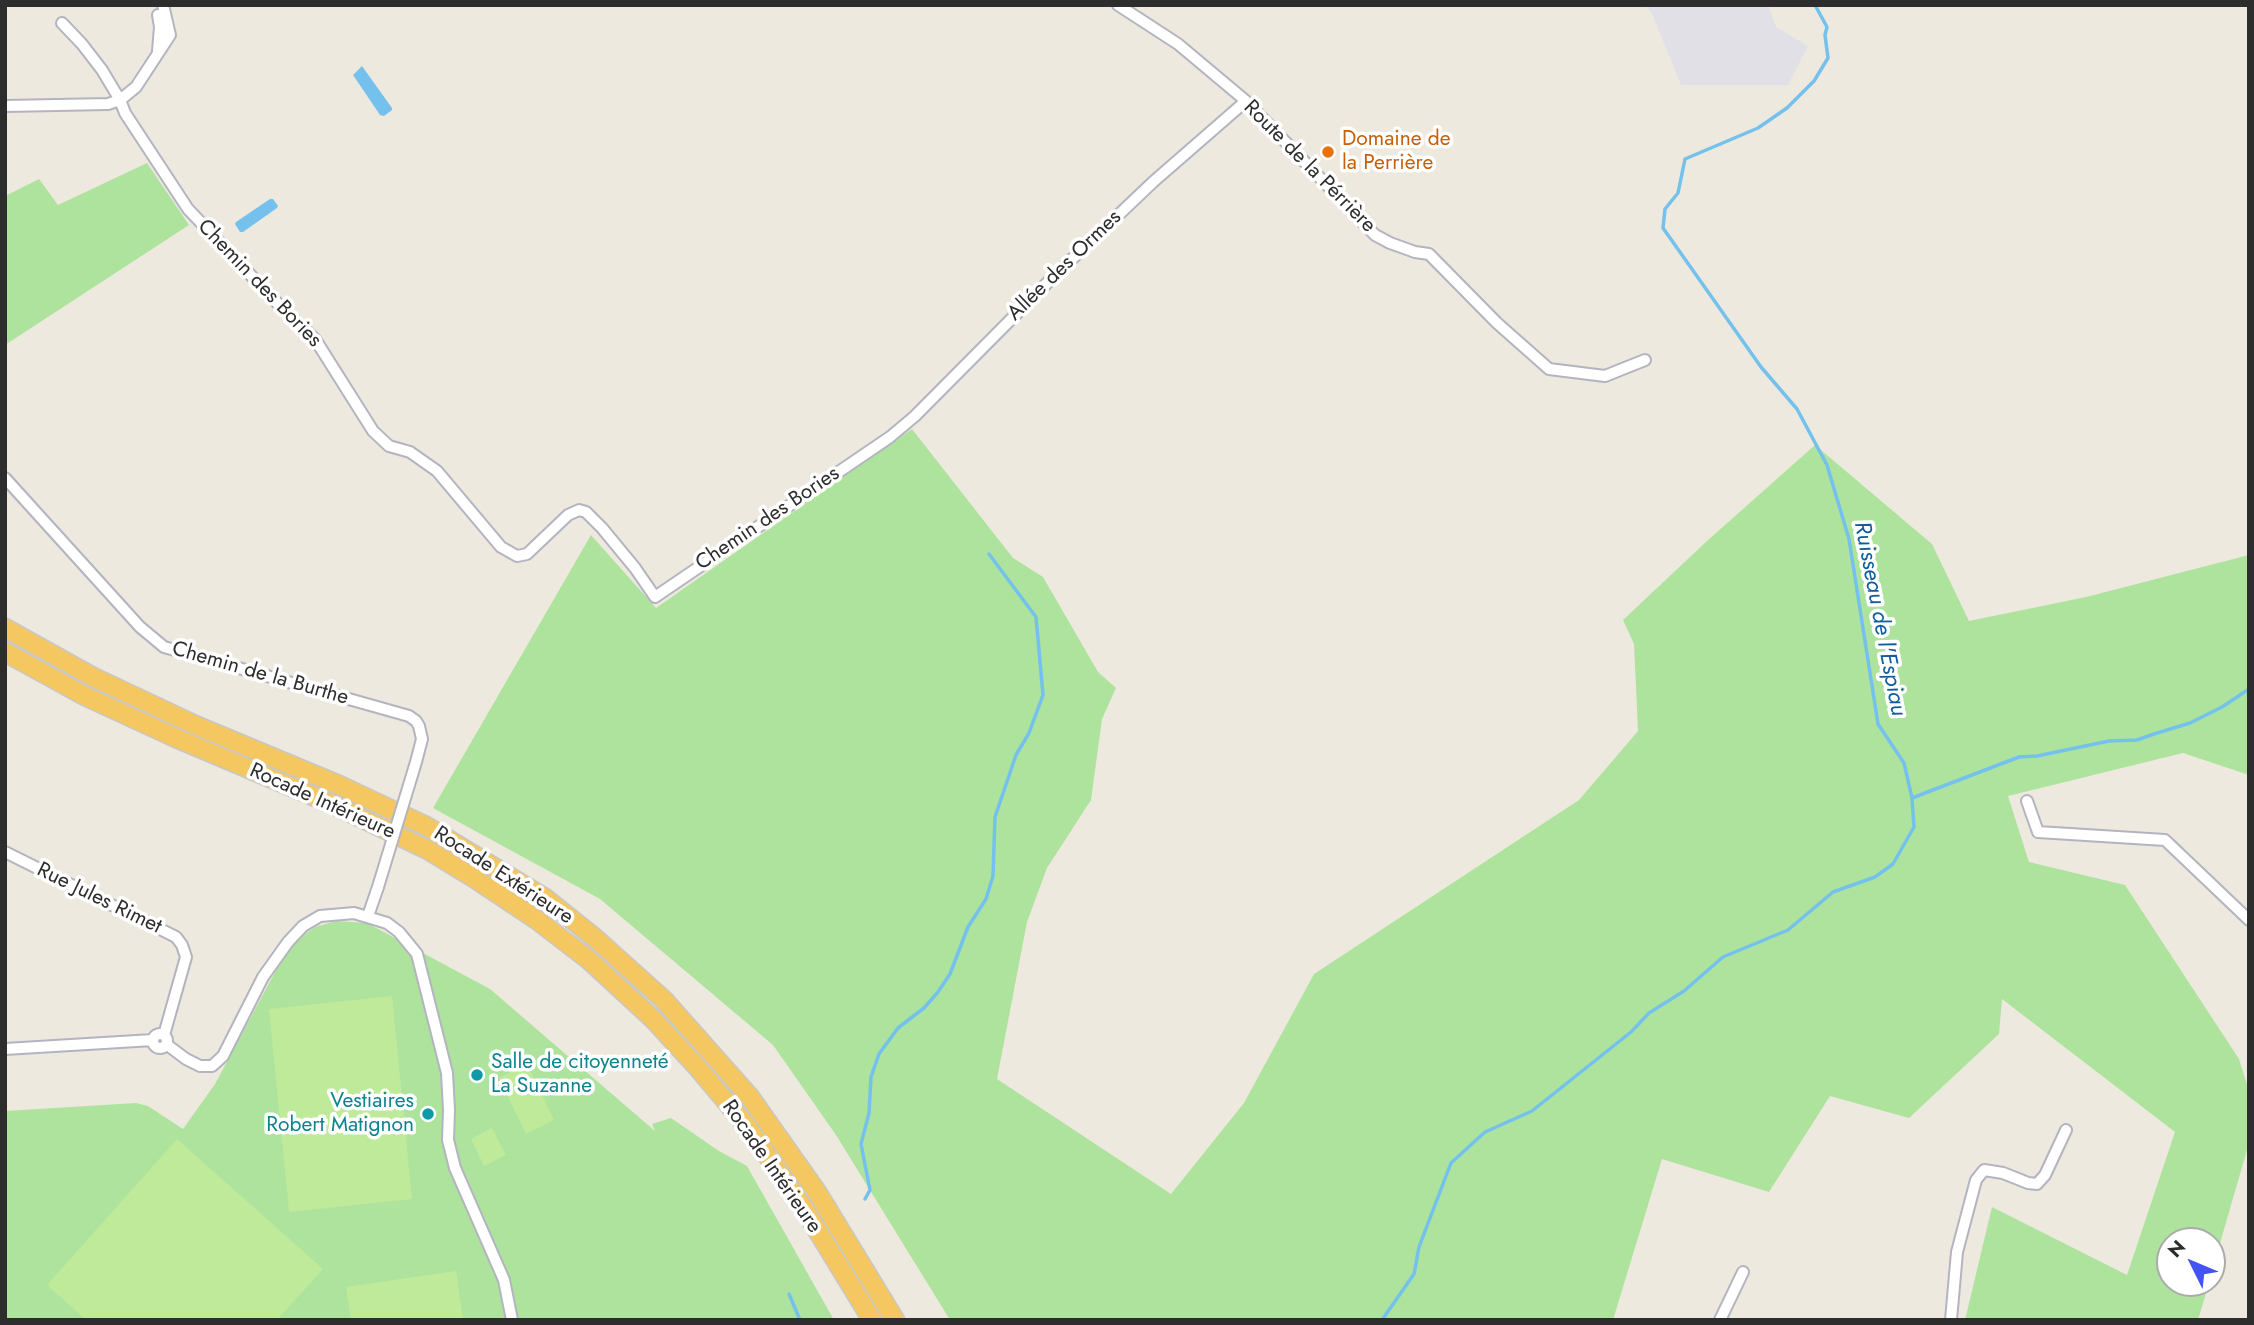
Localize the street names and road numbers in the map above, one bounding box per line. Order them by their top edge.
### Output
street label: Route de la Pérrière [1238,96,1380,238]
street label: Allée des Ormes [1003,205,1127,327]
street label: Chemin des Bories [192,215,326,353]
street label: Chemin des Bories [691,462,845,576]
street label: Chemin de la Burthe [169,637,351,711]
street label: Rocade Intérieure [245,759,399,845]
street label: Rocade Extérieure [429,822,577,930]
street label: Rue Jules Rimet [32,858,166,940]
street label: Rocade Intérieure [716,1096,826,1238]

